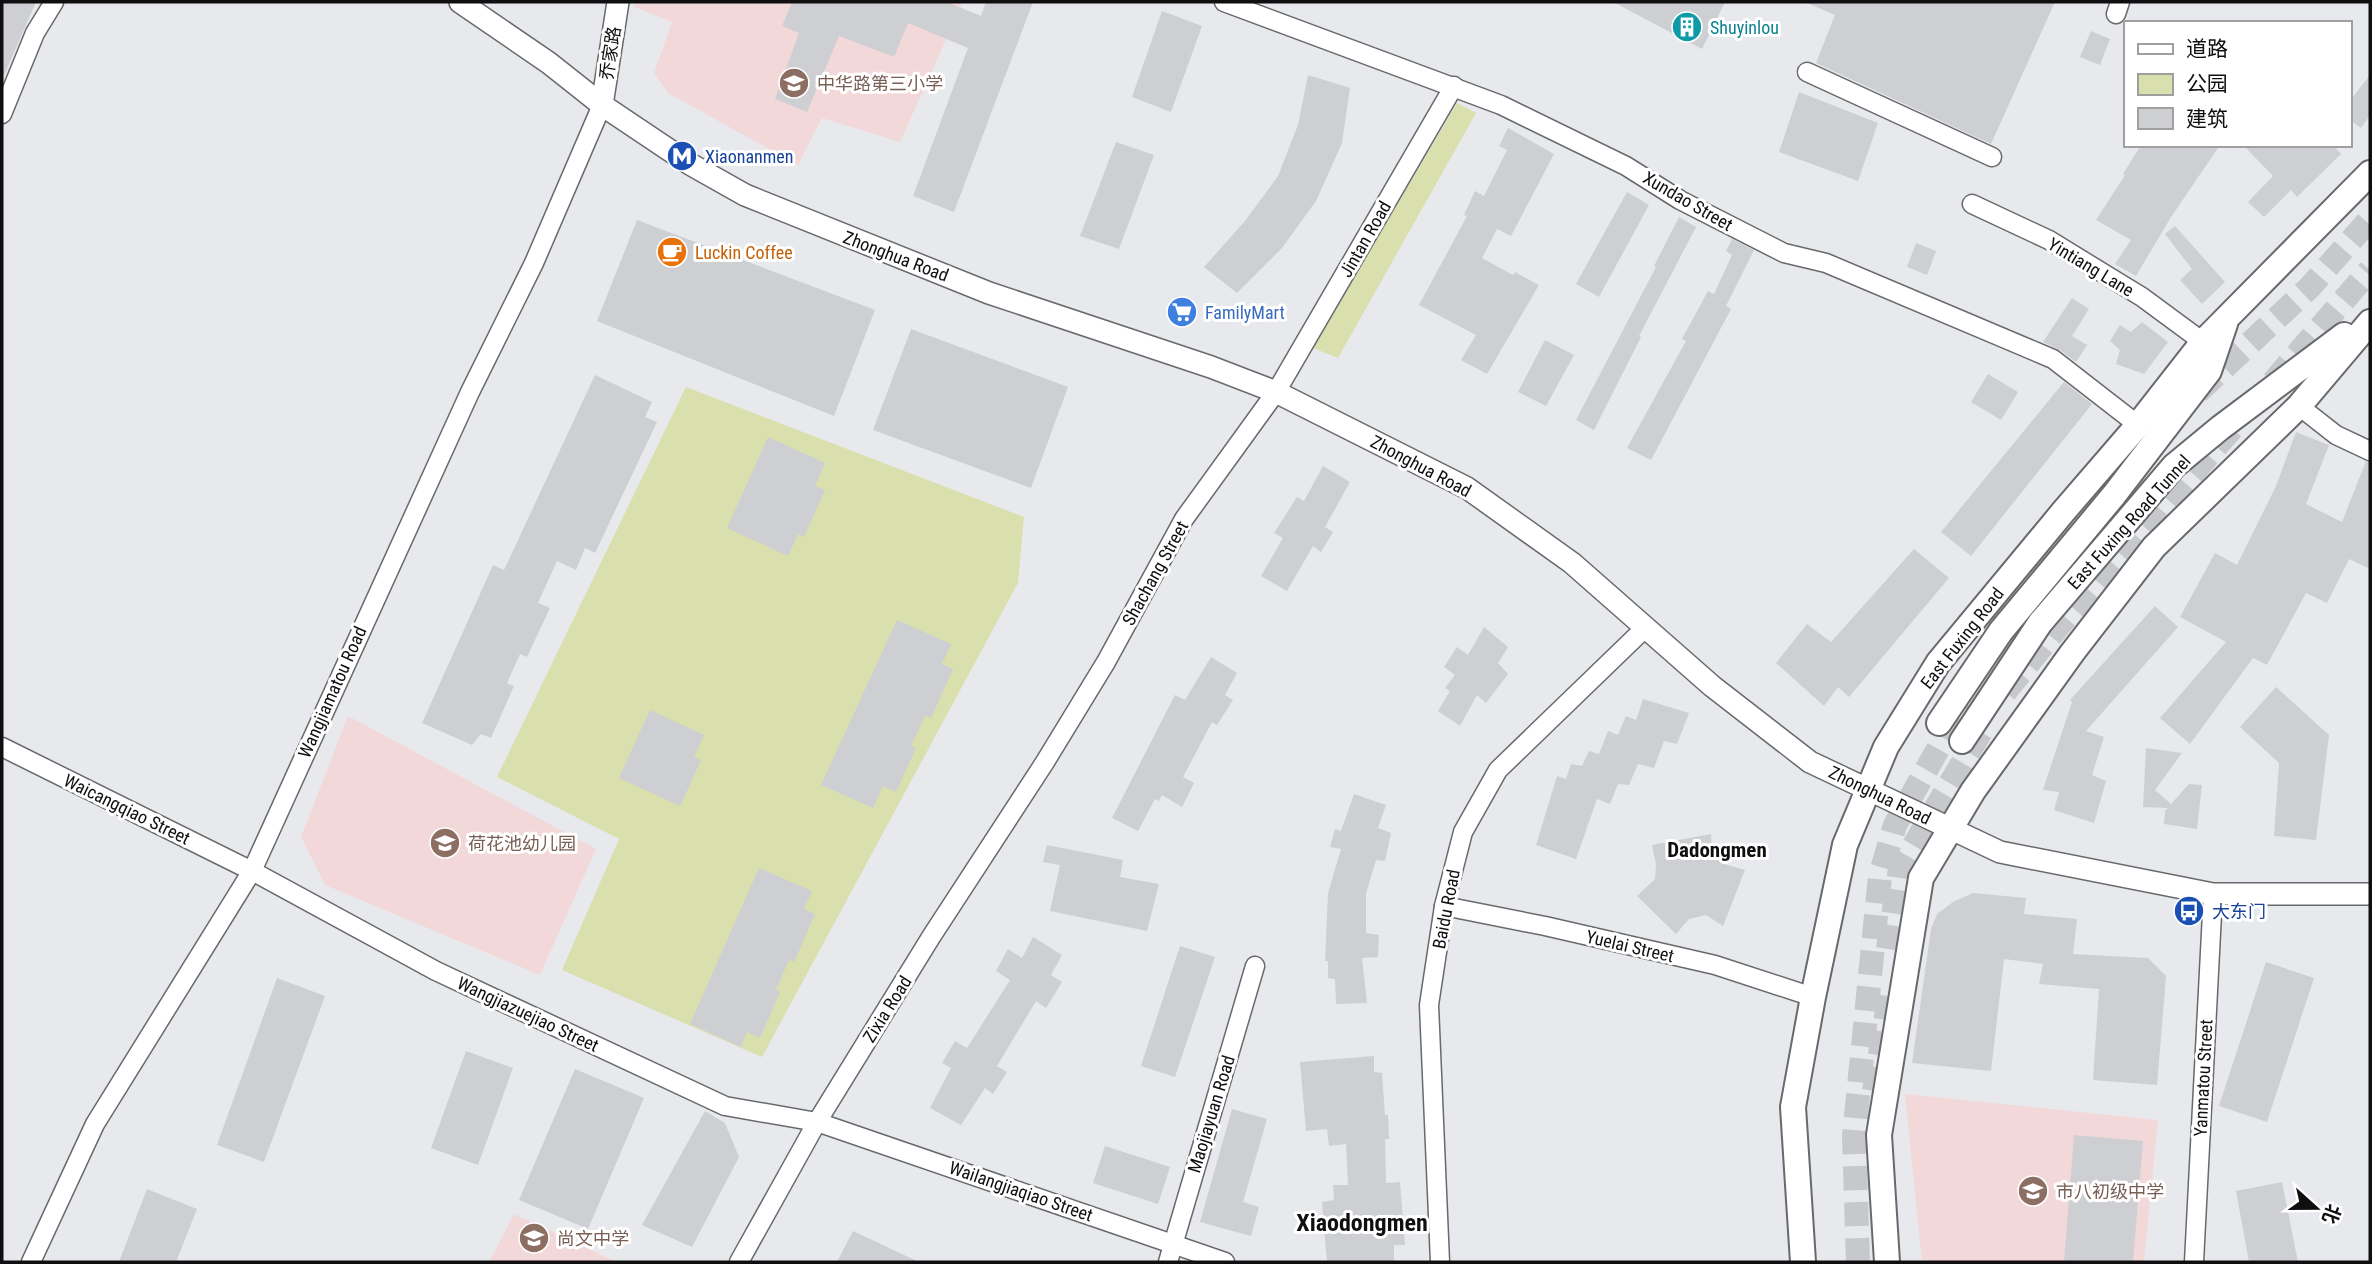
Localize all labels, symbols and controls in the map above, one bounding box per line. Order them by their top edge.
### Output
building icon: Shuyinlou [1670,10,1704,44]
place label: Shuyinlou [1710,17,1779,38]
legend [2124,21,2351,147]
street label: 乔家路 [595,25,625,81]
text: 道路 [2186,37,2228,61]
school or university icon: 中华路第三小学 [777,66,811,100]
text: 公园 [2186,72,2228,96]
place label: 中华路第三小学 [817,73,943,94]
text: 建筑 [2186,107,2228,131]
metro station icon: Xiaonanmen [665,139,699,173]
place label: Xiaonanmen [705,146,793,167]
street label: Xundao Street [1639,167,1737,235]
street label: Jintan Road [1335,197,1395,281]
street label: Zhonghua Road [840,226,952,286]
street label: Yintiang Lane [2044,233,2138,301]
cafe icon: Luckin Coffee [655,235,689,269]
place label: Luckin Coffee [695,242,793,263]
supermarket icon: FamilyMart [1165,295,1199,329]
place label: FamilyMart [1205,302,1285,323]
street label: Zhonghua Road [1367,431,1475,501]
street label: East Fuxing Road Tunnel [2063,451,2195,593]
street label: Shachang Street [1118,517,1192,629]
street label: East Fuxing Road [1916,583,2008,693]
street label: Wangjiamatou Road [294,623,370,761]
street label: Zhonghua Road [1825,761,1935,829]
street label: Waicangqiao Street [60,769,194,849]
school or university icon: 荷花池幼儿园 [428,826,462,860]
place label: 荷花池幼儿园 [468,833,576,854]
district label: Dadongmen [1667,838,1767,862]
street label: Baidu Road [1428,867,1464,951]
bus stop icon: 大东门 [2172,894,2206,928]
place label: 大东门 [2212,901,2266,922]
street label: Yuelai Street [1584,926,1676,966]
street label: Wangjiazuejiao Street [454,972,602,1056]
street label: Zixia Road [858,972,916,1046]
street label: Yanmatou Street [2189,1019,2217,1137]
street label: Maojiayuan Road [1183,1053,1239,1175]
street label: Wailangjiaqiao Street [946,1157,1096,1225]
north arrow [2281,1173,2351,1243]
school or university icon: 市八初级中学 [2016,1174,2050,1208]
place label: 市八初级中学 [2056,1181,2164,1202]
text: 北 [2317,1201,2346,1227]
district label: Xiaodongmen [1296,1209,1428,1237]
school or university icon: 尚文中学 [517,1221,551,1255]
place label: 尚文中学 [557,1228,629,1249]

